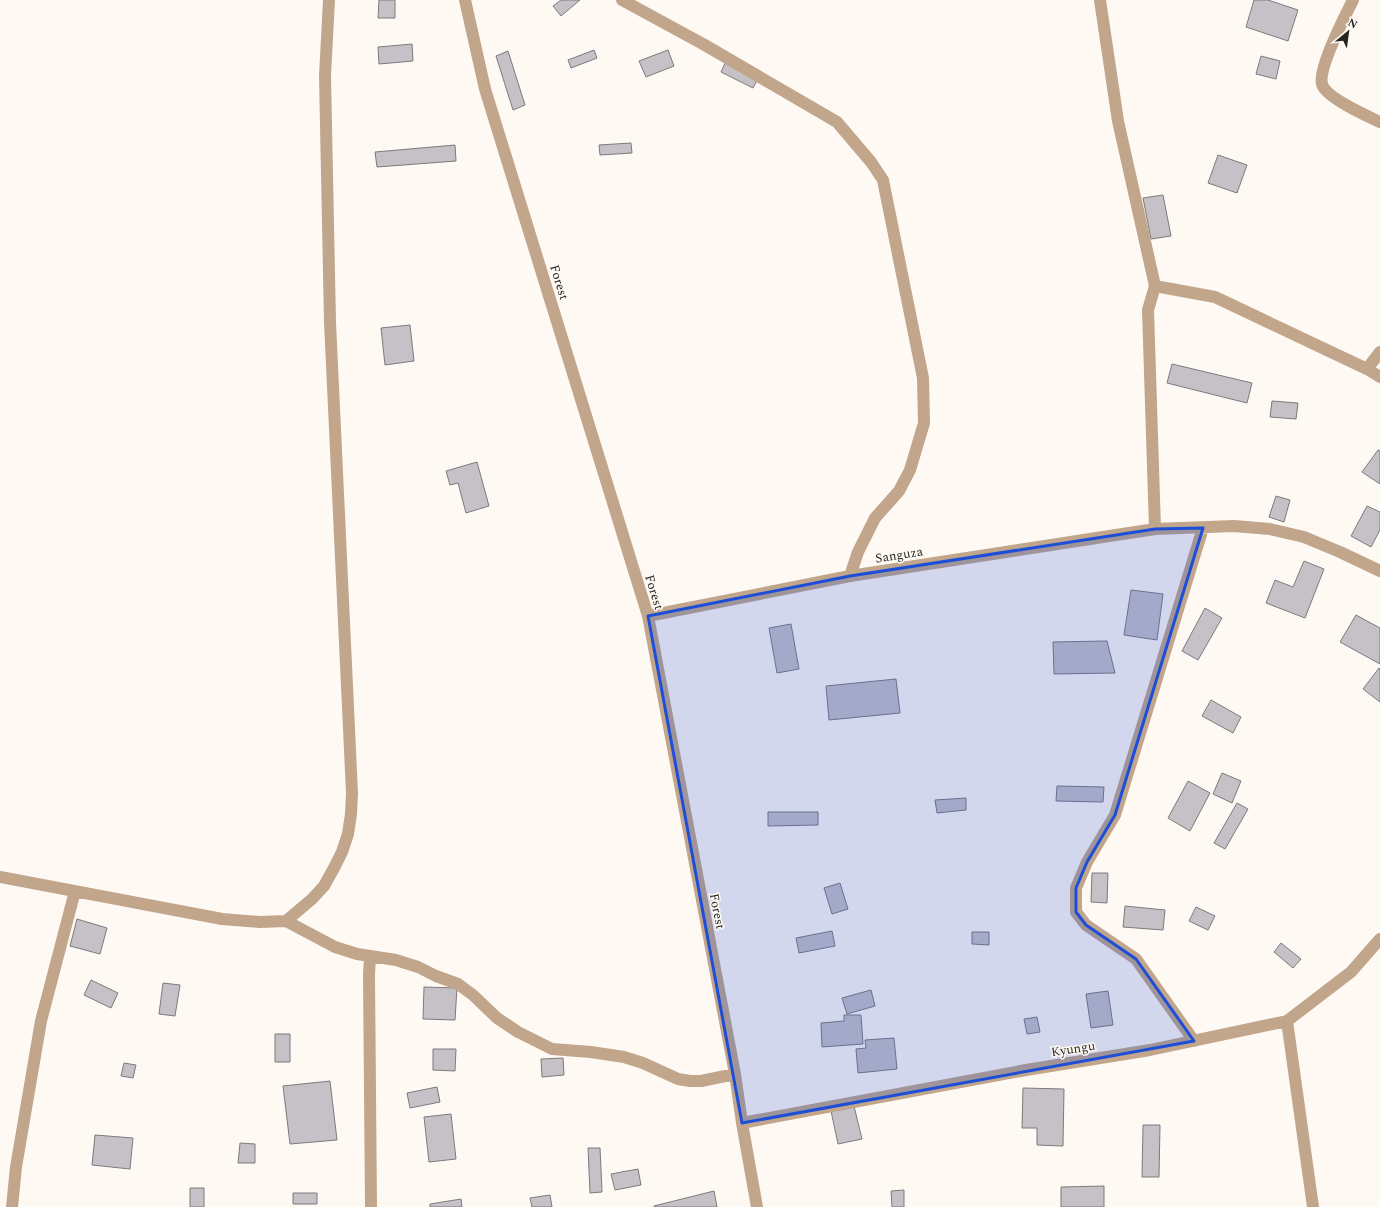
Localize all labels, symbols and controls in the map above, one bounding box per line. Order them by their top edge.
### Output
north arrow [1328,12,1368,52]
text: N [1345,14,1361,33]
street label: Forest [544,262,574,303]
street label: Sanguza [874,541,925,569]
street label: Forest [639,572,669,613]
street label: Forest [704,892,730,931]
street label: Kyungu [1050,1036,1097,1062]

